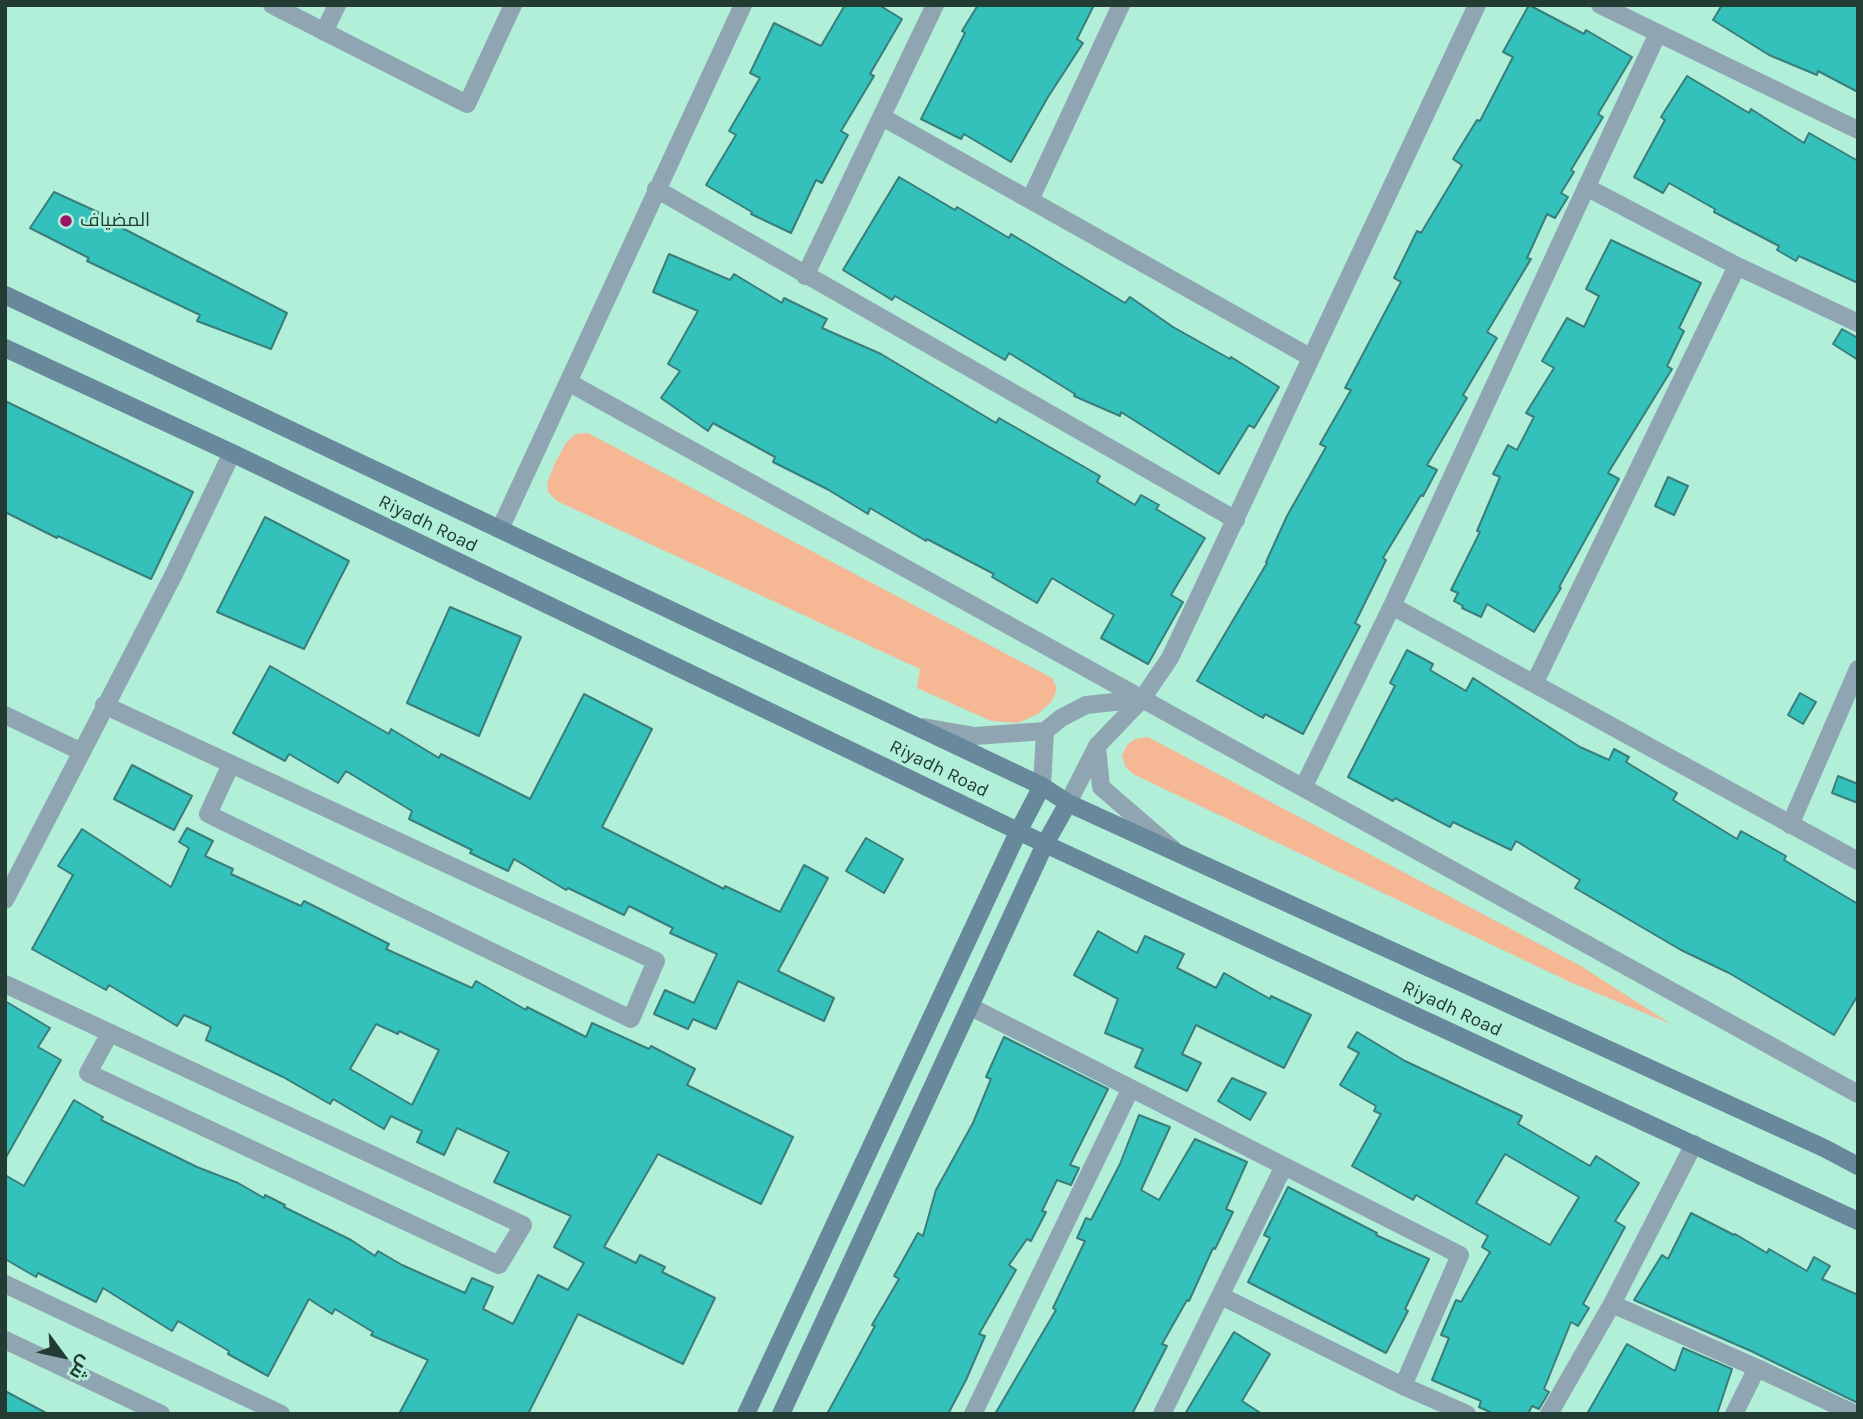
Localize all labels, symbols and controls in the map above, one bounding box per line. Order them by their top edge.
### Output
place label: المضياف [80,210,150,232]
marker: المضياف [58,213,74,229]
street label: Riyadh Road [375,490,481,558]
street label: Riyadh Road [886,735,992,803]
street label: Riyadh Road [1398,976,1506,1042]
north arrow [28,1321,98,1391]
text: ش [65,1351,96,1384]

